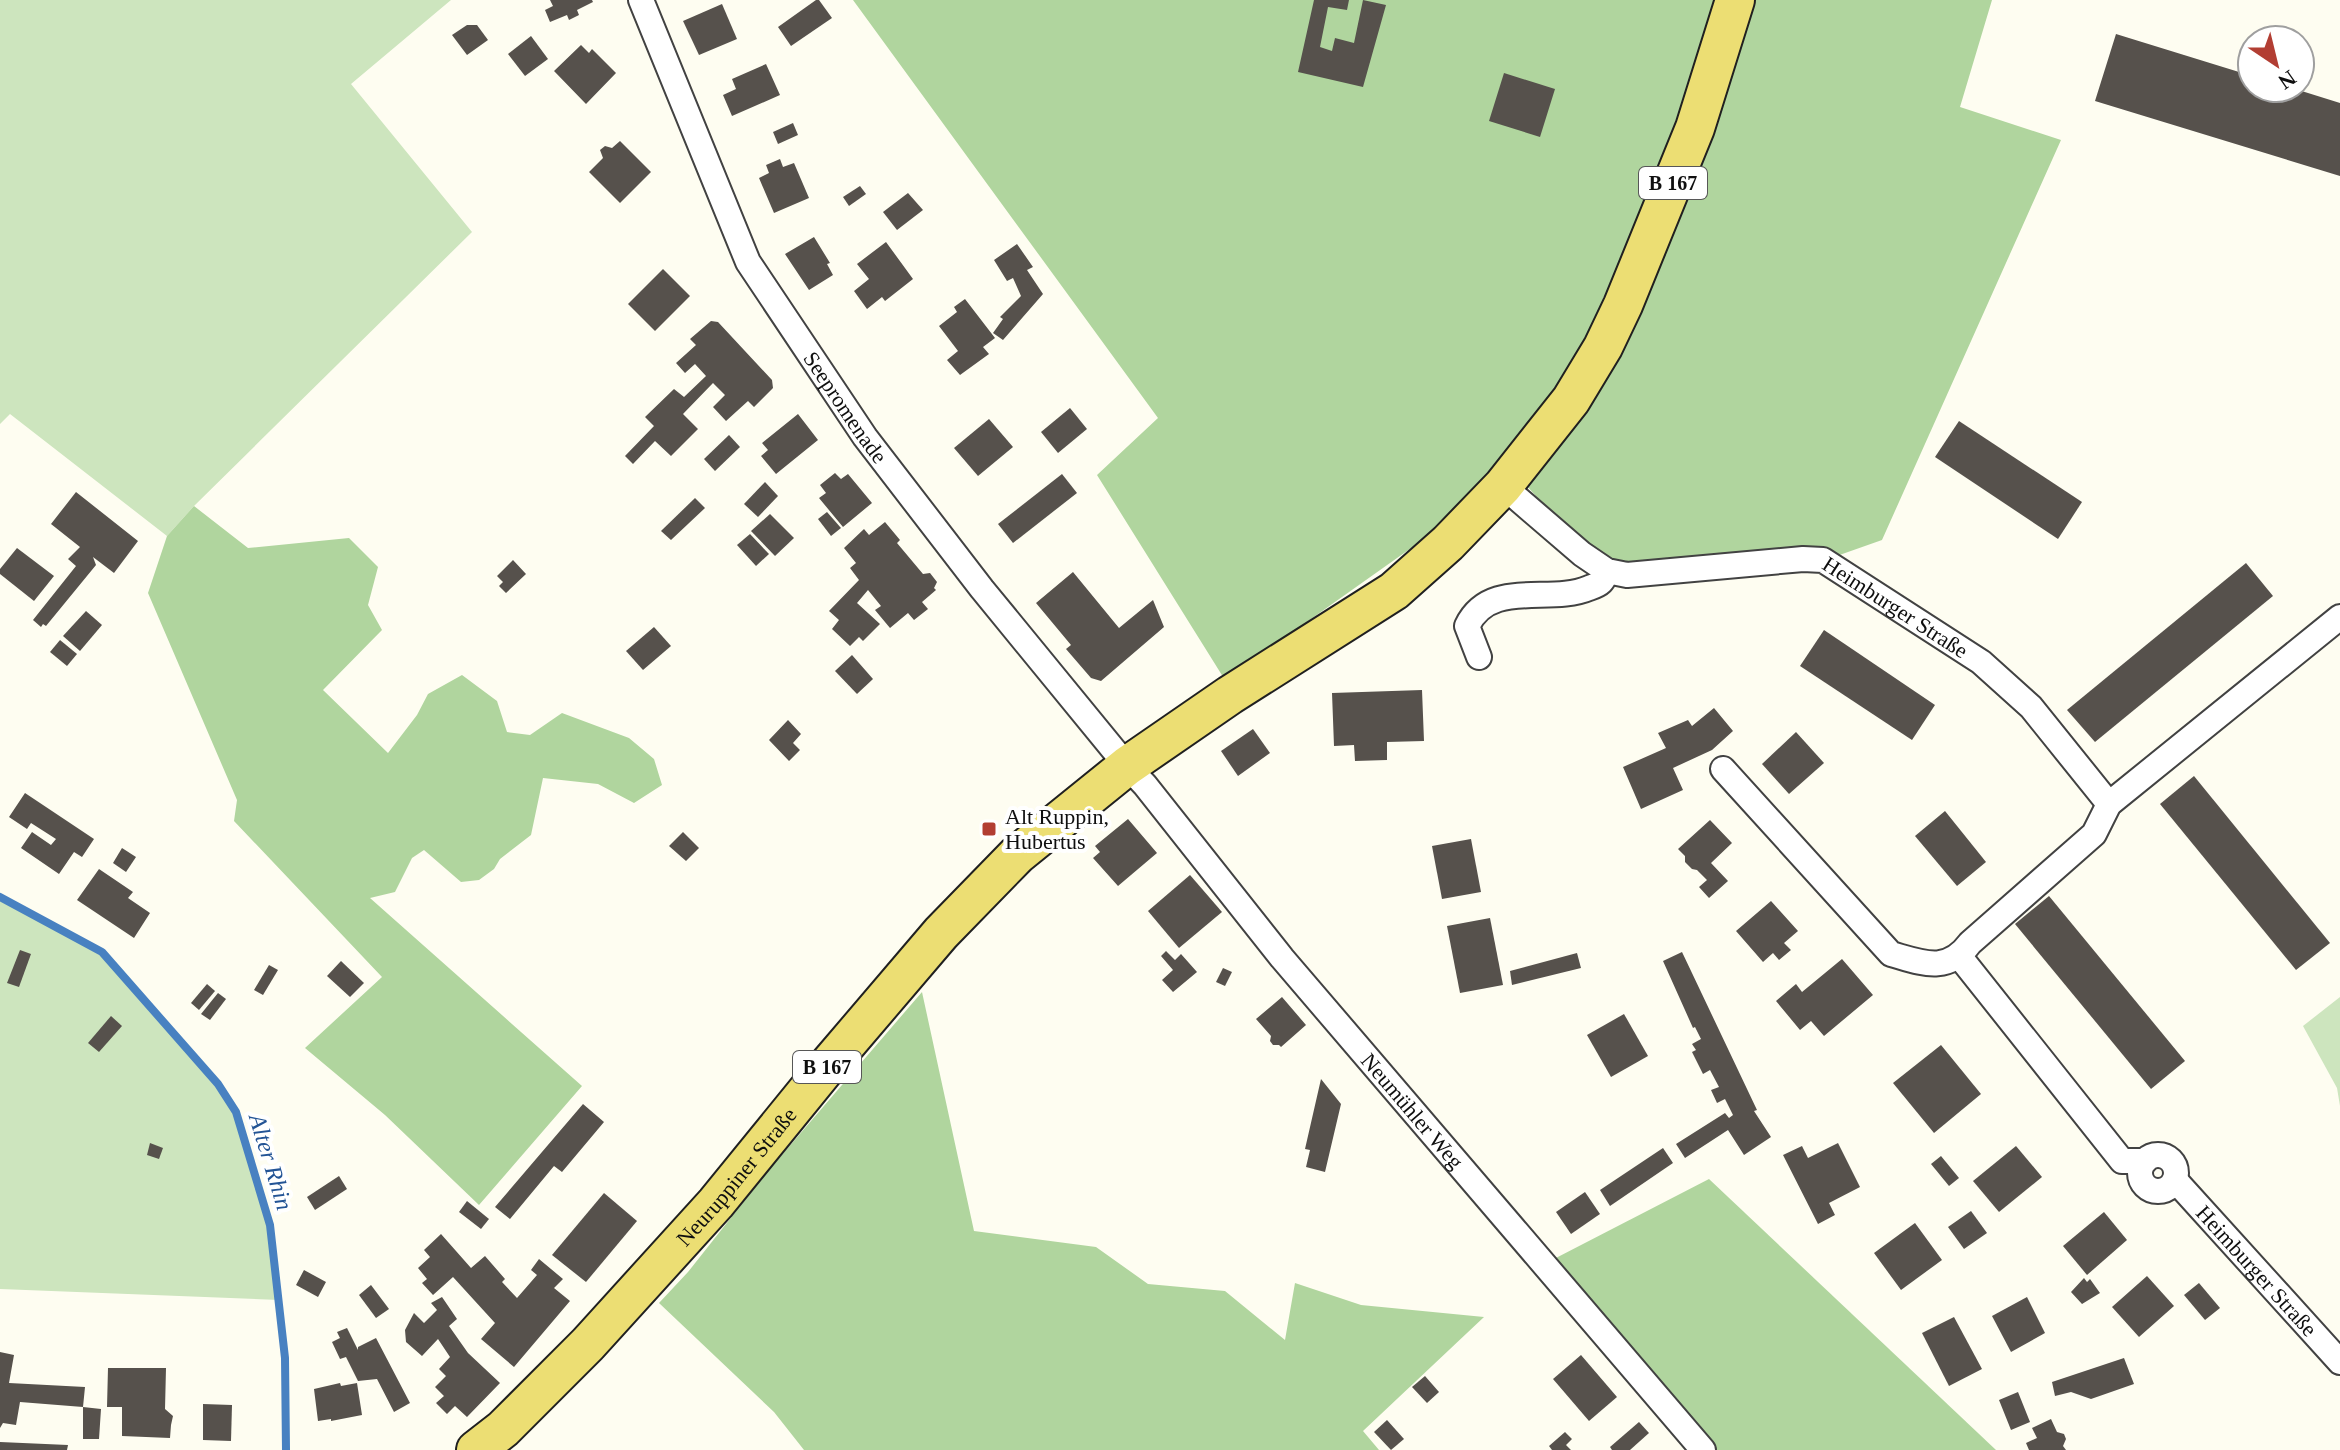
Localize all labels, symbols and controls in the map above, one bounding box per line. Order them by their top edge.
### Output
north arrow [2236,24,2316,104]
text: N [2273,65,2301,95]
road number: B 167 [1639,167,1707,199]
street label: Seepromenade [798,347,892,468]
street label: Heimburger Straße [1818,551,1973,663]
place label: Alt Ruppin, Hubertus [1005,804,1109,854]
marker: Alt Ruppin, Hubertus [980,820,998,838]
street label: Neumühler Weg [1356,1048,1469,1174]
road number: B 167 [793,1051,861,1083]
street label: Neuruppiner Straße [671,1103,802,1251]
water label: Alter Rhin [243,1109,298,1213]
street label: Heimburger Straße [2191,1200,2322,1341]

